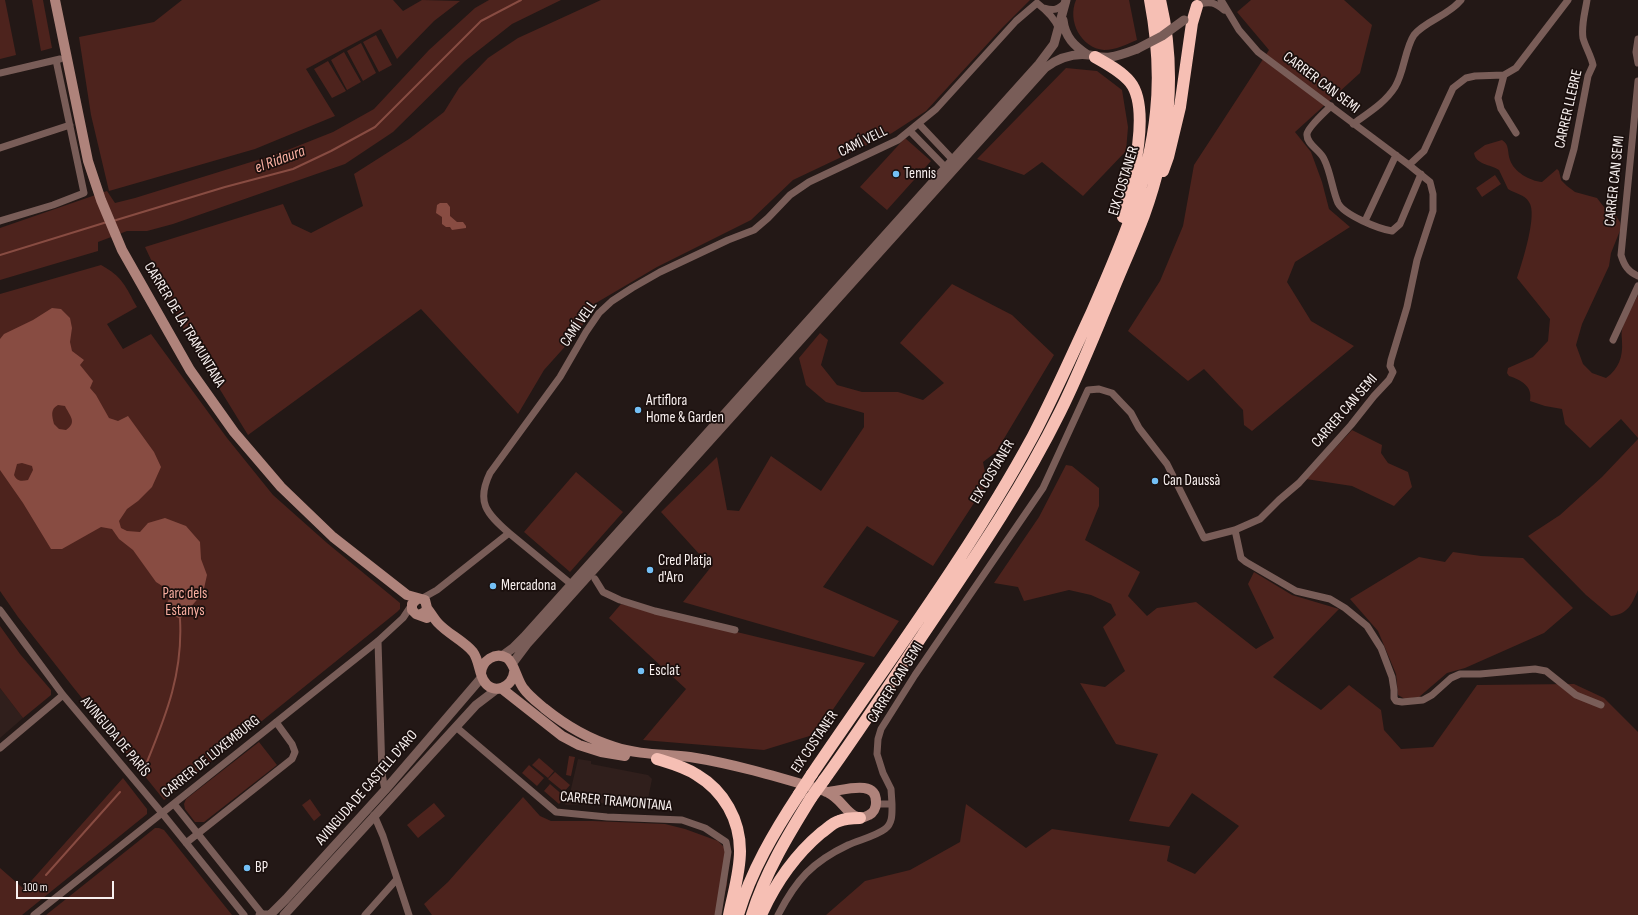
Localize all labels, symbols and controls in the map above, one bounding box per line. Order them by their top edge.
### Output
street label: CARRER CAN SEMI [1279,48,1363,118]
street label: CARRER LLEBRE [1551,68,1587,150]
street label: CAMÍ VELL [836,122,890,162]
street label: CARRER CAN SEMI [1601,135,1629,227]
water label: el Ridaura [252,142,308,178]
street label: EIX COSTANER [1105,144,1143,218]
place label: Tennis [904,165,936,183]
marker: Tennis [891,169,901,179]
street label: CARRER DE LA TRAMUNTANA [140,259,228,391]
street label: CAMÍ VELL [557,298,601,350]
street label: CARRER CAN SEMI [1308,371,1382,451]
place label: Artiflora Home & Garden [646,392,724,427]
marker: Artiflora Home & Garden [633,405,643,415]
street label: EIX COSTANER [967,437,1019,507]
place label: Can Daussà [1163,472,1220,490]
marker: Can Daussà [1150,476,1160,486]
place label: Cred Platja d'Aro [658,552,712,587]
marker: Cred Platja d'Aro [645,565,655,575]
place label: Mercadona [501,577,556,595]
marker: Mercadona [488,581,498,591]
park label: Parc dels Estanys [163,585,207,620]
street label: CARRER CAN SEMI [864,639,928,727]
place label: Esclat [649,662,680,680]
marker: Esclat [636,666,646,676]
street label: AVINGUDA DE PARÍS [76,693,154,781]
street label: EIX COSTANER [788,707,842,777]
street label: CARRER DE LUXEMBURG [158,712,264,802]
street label: AVINGUDA DE CASTELL D'ARO [312,727,422,849]
street label: CARRER TRAMONTANA [559,788,673,816]
place label: BP [255,859,268,877]
marker: BP [242,863,252,873]
scale bar [18,873,116,899]
text: 100 m [23,880,48,895]

